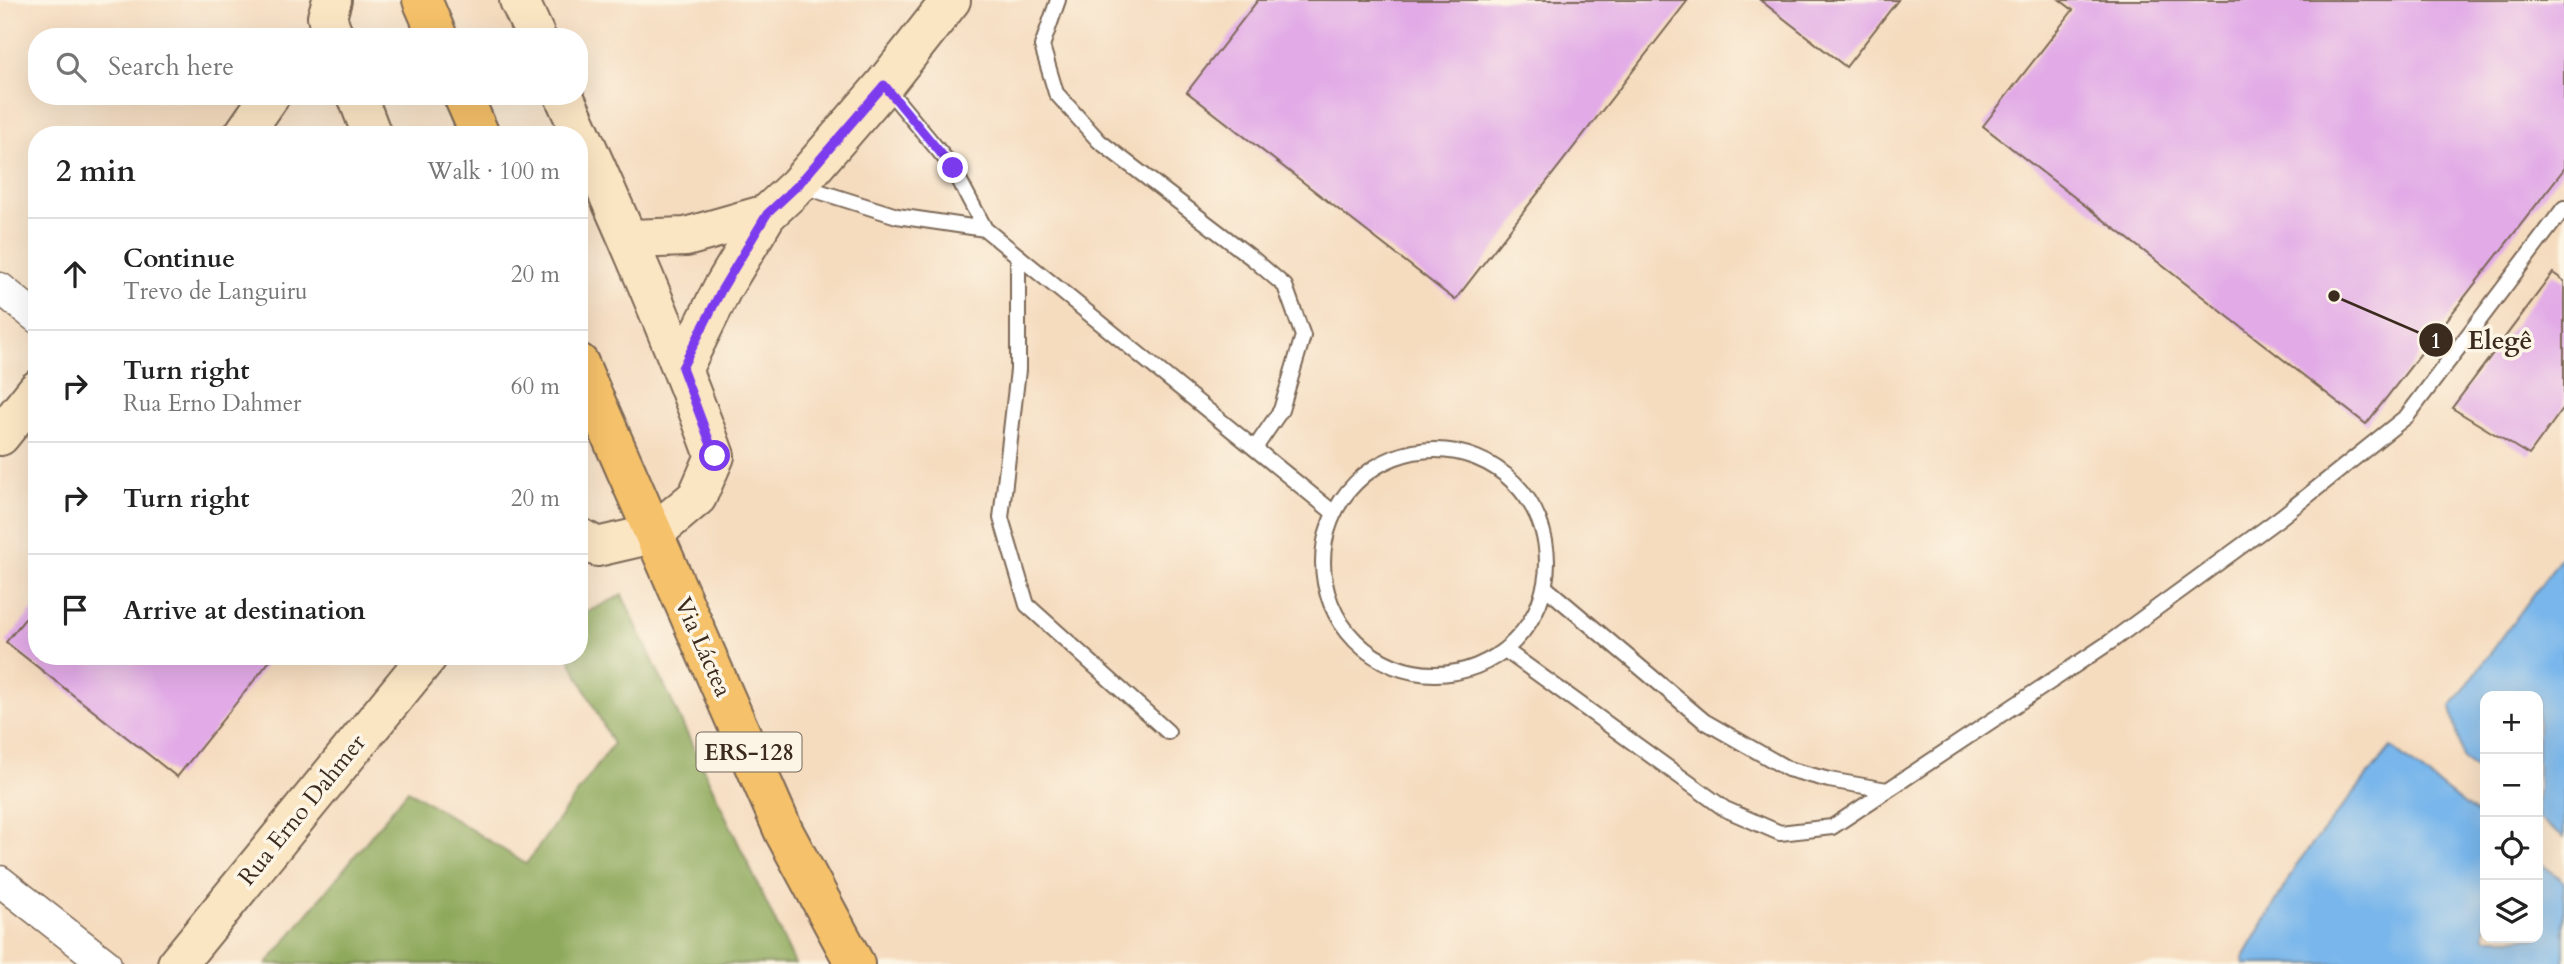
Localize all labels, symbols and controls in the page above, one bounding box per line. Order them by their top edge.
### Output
search box [28,28,588,105]
icon: search [52,48,90,86]
text: Search here [108,49,234,84]
text: 2 min [56,151,136,192]
route end [937,152,968,183]
text: Walk · 100 m [427,156,560,187]
text: Continue [123,241,235,276]
icon: ahead [56,255,94,293]
text: 20 m [511,259,560,290]
text: Trevo de Languiru [123,276,308,307]
callout: Elegê [2418,317,2546,364]
text: Elegê [2468,323,2532,358]
text: 1 [2431,327,2441,356]
text: Turn right [123,353,250,388]
icon: right [56,367,94,405]
text: 60 m [511,371,560,402]
text: Rua Erno Dahmer [123,388,301,419]
route start [699,440,730,471]
icon: right [56,479,94,517]
text: Turn right [123,481,250,516]
text: 20 m [511,483,560,514]
icon: arrive [56,591,94,629]
street label: Via Láctea [666,592,740,703]
text: Arrive at destination [123,593,366,628]
map controls [2480,691,2543,943]
button: + [2480,691,2543,754]
street label: Rua Erno Dahmer [231,727,374,893]
road number: ERS-128 [696,732,802,772]
button: − [2480,754,2543,817]
button: locate [2480,817,2543,880]
button: layers [2480,880,2543,943]

